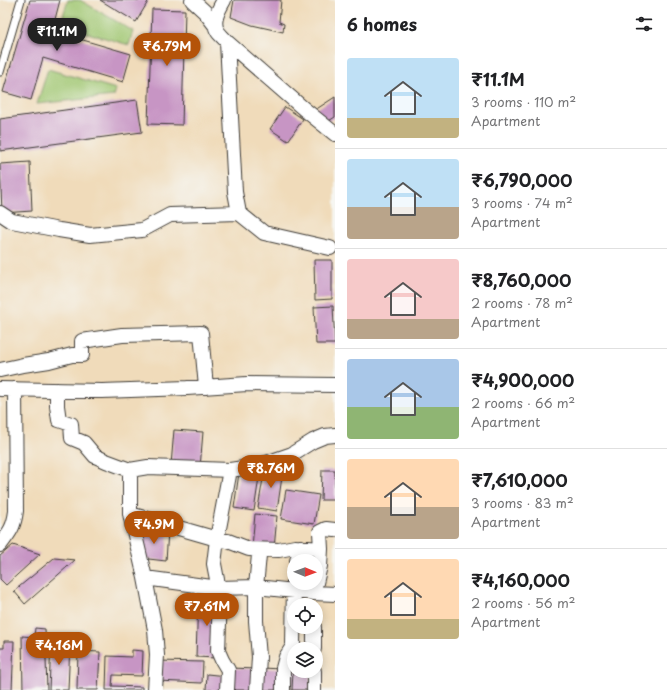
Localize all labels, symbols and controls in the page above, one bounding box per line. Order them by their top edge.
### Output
text: 6 homes [347,11,417,37]
icon: filters [633,13,655,35]
pin: ₹11.1M [24,18,90,52]
text: ₹11.1M [37,21,77,40]
pin: ₹6.79M [134,33,200,67]
text: ₹6.79M [143,36,191,55]
text: ₹11.1M [471,66,525,92]
icon: home [379,74,427,122]
text: 3 rooms · 110 m² [471,92,576,111]
text: Apartment [471,111,540,130]
text: ₹6,790,000 [471,167,572,193]
icon: home [379,175,427,223]
text: 3 rooms · 74 m² [471,193,573,212]
text: Apartment [471,212,540,231]
text: ₹8,760,000 [471,267,571,293]
icon: home [379,275,427,323]
text: 2 rooms · 78 m² [471,293,573,312]
text: Apartment [471,312,540,331]
text: ₹4,900,000 [471,367,574,393]
icon: home [379,375,427,423]
text: 2 rooms · 66 m² [471,393,575,412]
text: Apartment [471,412,540,431]
pin: ₹8.76M [238,455,304,489]
text: ₹8.76M [247,458,295,477]
text: ₹7,610,000 [471,467,568,493]
icon: home [379,475,427,523]
text: 3 rooms · 83 m² [471,493,574,512]
pin: ₹4.9M [126,511,182,545]
text: Apartment [471,512,540,531]
text: ₹4.9M [133,514,175,533]
north arrow [287,554,323,590]
map controls [287,554,323,678]
text: ₹4,160,000 [471,567,570,593]
icon: home [379,575,427,623]
pin: ₹7.61M [174,593,240,627]
text: 2 rooms · 56 m² [471,593,575,612]
text: ₹7.61M [184,596,230,615]
button: locate [287,598,323,634]
text: Apartment [471,612,540,631]
pin: ₹4.16M [26,632,92,666]
text: ₹4.16M [35,635,83,654]
button: layers [287,642,323,678]

